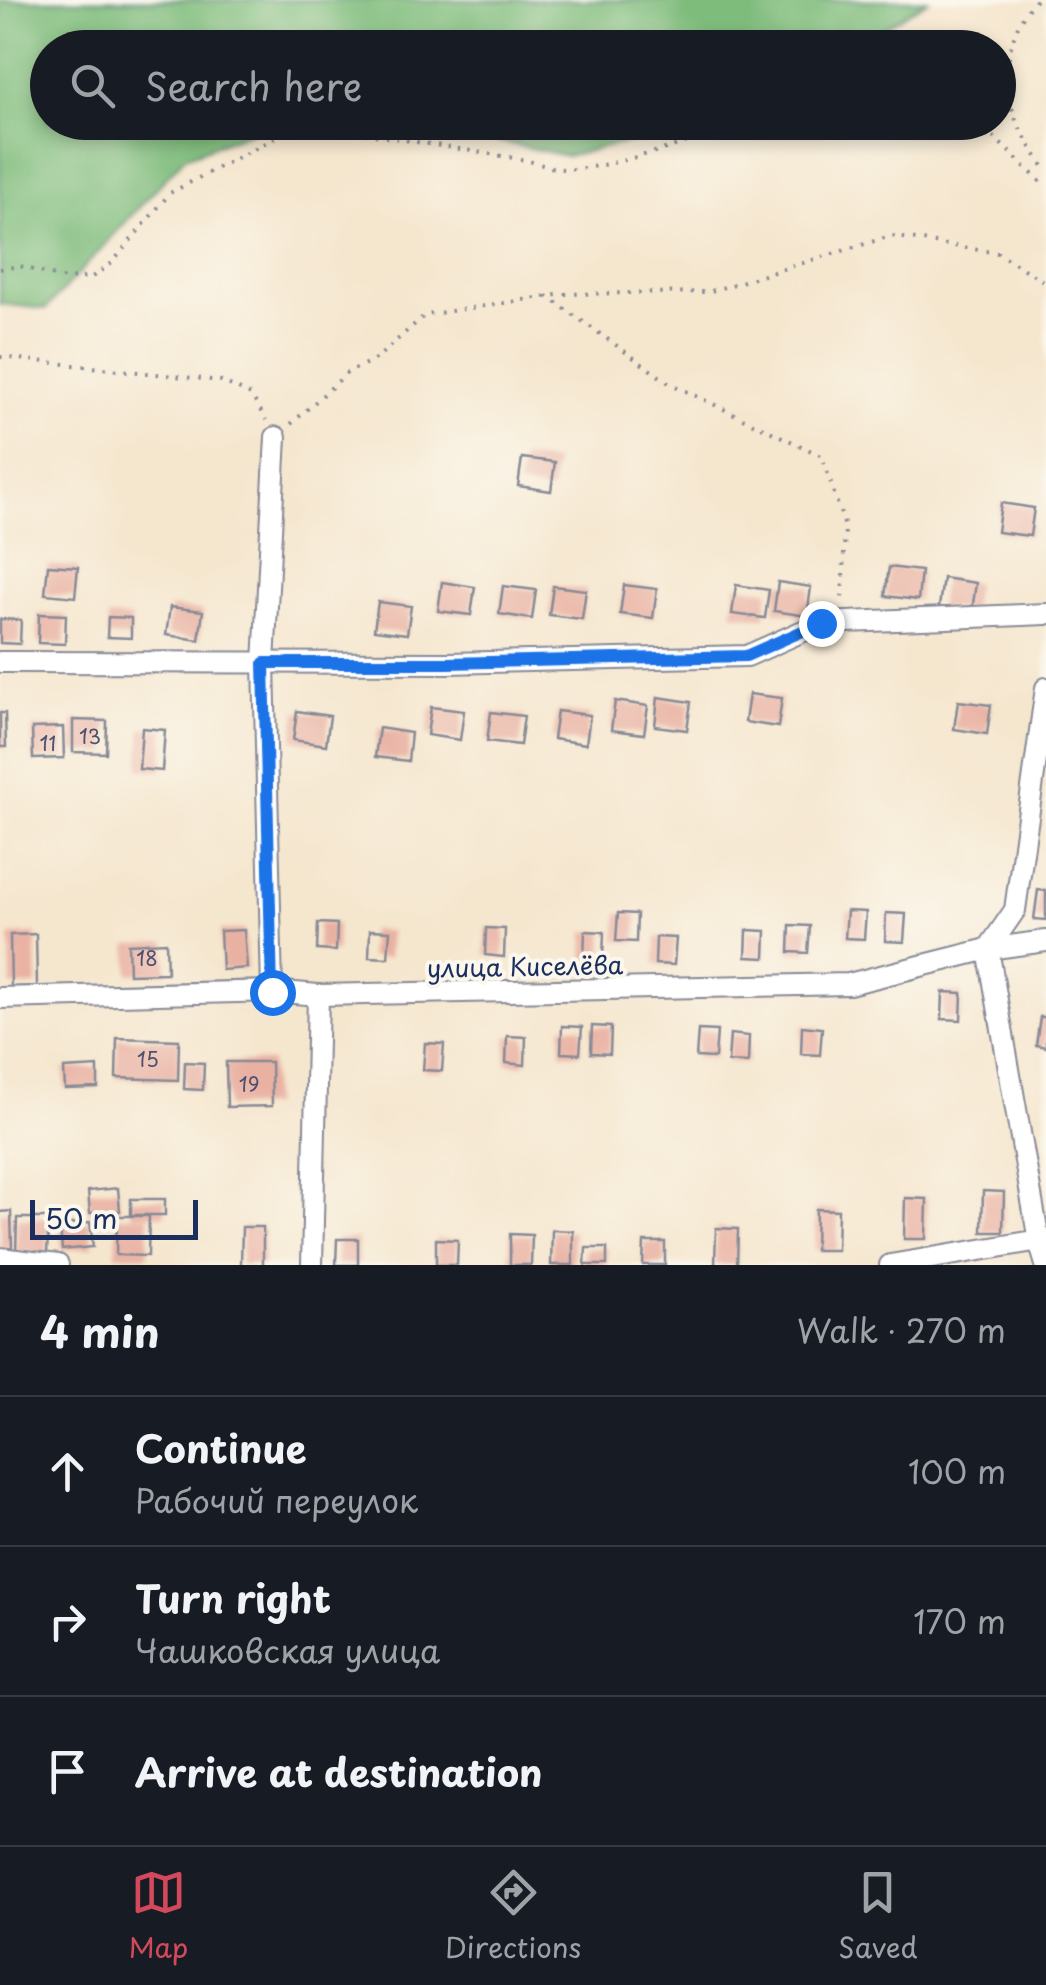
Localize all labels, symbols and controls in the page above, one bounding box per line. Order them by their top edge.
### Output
search box [30,30,1016,140]
text: Search here [145,57,362,114]
icon: search [65,58,120,113]
route end [799,601,845,647]
house number: 13 [79,721,101,751]
house number: 11 [40,728,56,758]
house number: 18 [136,943,158,973]
street label: улица Киселёва [426,945,624,987]
route start [250,970,296,1016]
house number: 15 [137,1044,159,1074]
house number: 19 [239,1069,259,1099]
scale bar [30,1195,198,1240]
text: 50 m [45,1196,118,1239]
text: 4 min [40,1299,160,1362]
text: Walk · 270 m [797,1306,1006,1354]
text: Continue [135,1419,306,1476]
icon: ahead [40,1444,95,1499]
text: 100 m [908,1447,1006,1495]
text: Рабочий переулок [135,1476,418,1524]
text: Turn right [135,1569,331,1626]
icon: right [40,1594,95,1649]
text: 170 m [913,1597,1006,1645]
text: Чашковская улица [135,1626,440,1674]
text: Arrive at destination [135,1743,543,1800]
icon: arrive [40,1744,95,1799]
tab: Map [128,1865,188,1968]
tab: Directions [445,1865,581,1968]
tab: Saved [838,1865,918,1968]

